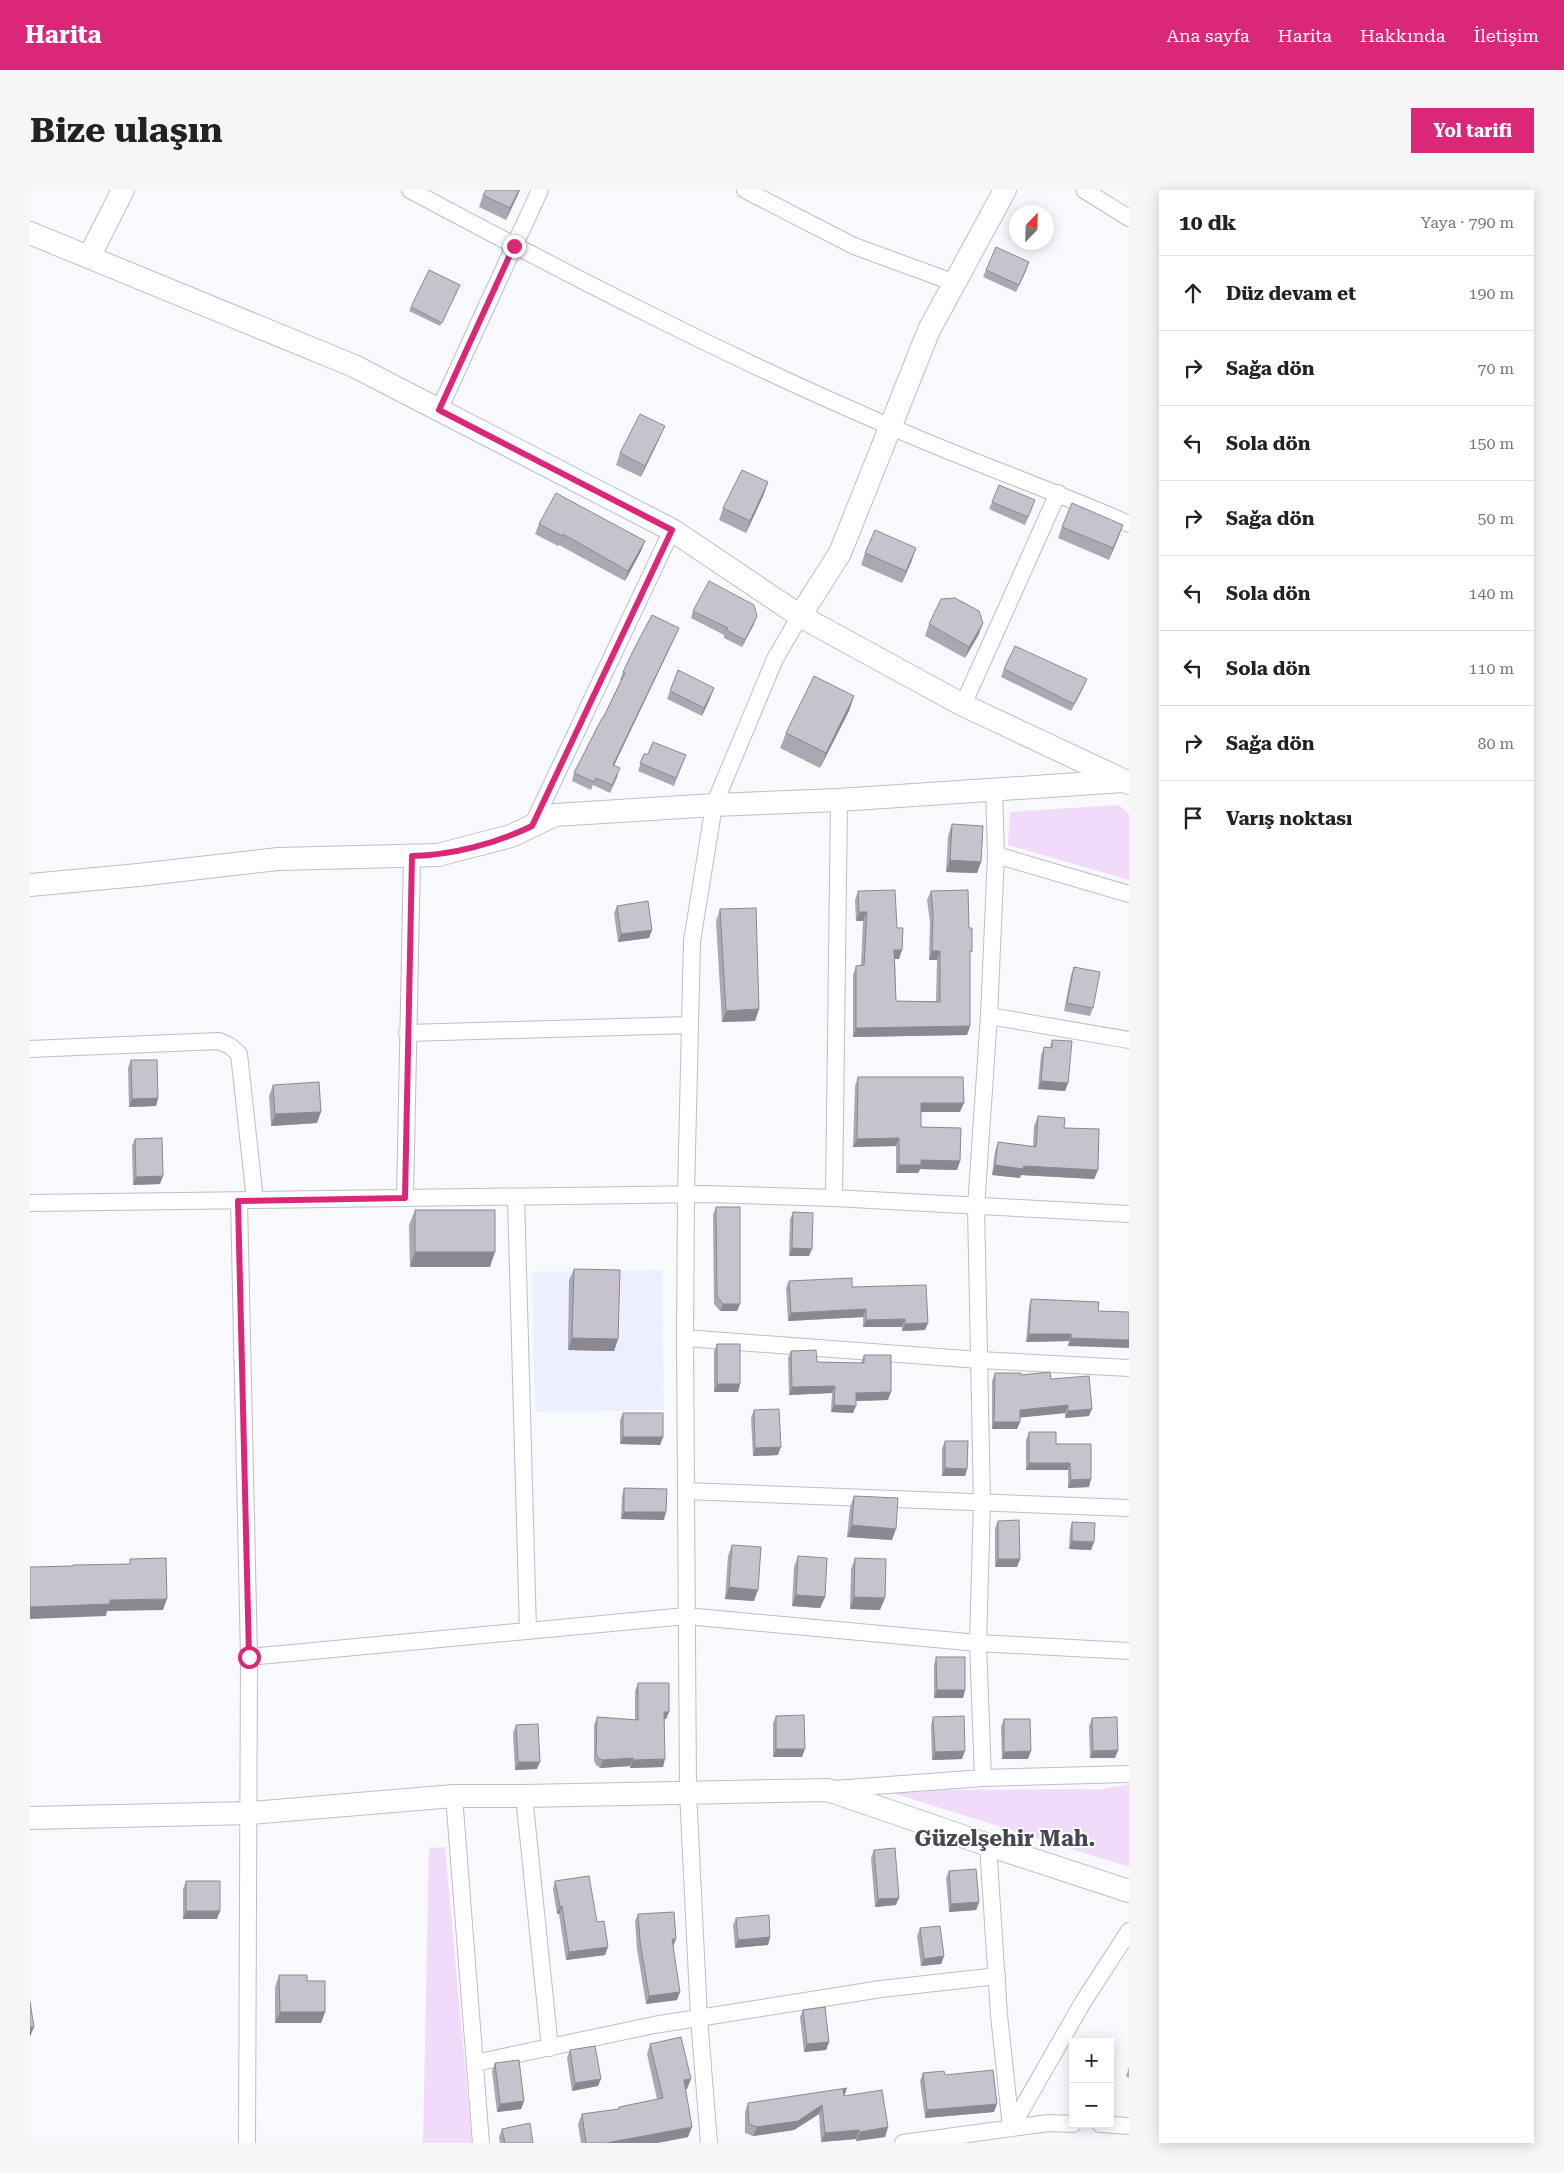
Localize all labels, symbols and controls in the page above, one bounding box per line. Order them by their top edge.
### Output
text: Harita [25,21,102,49]
text: Ana sayfa [1166,25,1250,46]
text: Harita [1278,25,1332,46]
text: Hakkında [1360,25,1446,46]
text: İletişim [1474,25,1539,46]
button: Yol tarifi [1411,108,1534,153]
text: Bize ulaşın [30,110,223,151]
north arrow [1009,205,1054,250]
text: 10 dk [1179,211,1236,235]
text: Yaya · 790 m [1421,213,1514,232]
route end [503,235,526,258]
icon: ahead [1179,279,1207,307]
text: Düz devam et [1226,282,1356,305]
text: 190 m [1468,284,1514,303]
icon: right [1179,354,1207,382]
text: Sağa dön [1226,357,1314,380]
text: 70 m [1477,359,1514,378]
icon: left [1179,429,1207,457]
text: Sola dön [1226,432,1311,455]
text: 150 m [1468,434,1514,453]
icon: right [1179,504,1207,532]
text: Sağa dön [1226,507,1314,530]
text: 50 m [1477,509,1514,528]
icon: left [1179,579,1207,607]
text: Sola dön [1226,582,1311,605]
text: 140 m [1468,584,1514,603]
icon: left [1179,654,1207,682]
text: Sola dön [1226,657,1311,680]
text: 110 m [1468,659,1514,678]
icon: right [1179,729,1207,757]
text: Sağa dön [1226,732,1314,755]
text: 80 m [1477,734,1514,753]
icon: arrive [1179,804,1207,832]
text: Varış noktası [1226,807,1352,830]
route start [238,1646,261,1669]
district label: Güzelşehir Mah. [915,1826,1095,1851]
map controls [1069,2038,1114,2128]
button: + [1069,2038,1114,2083]
button: − [1069,2083,1114,2128]

